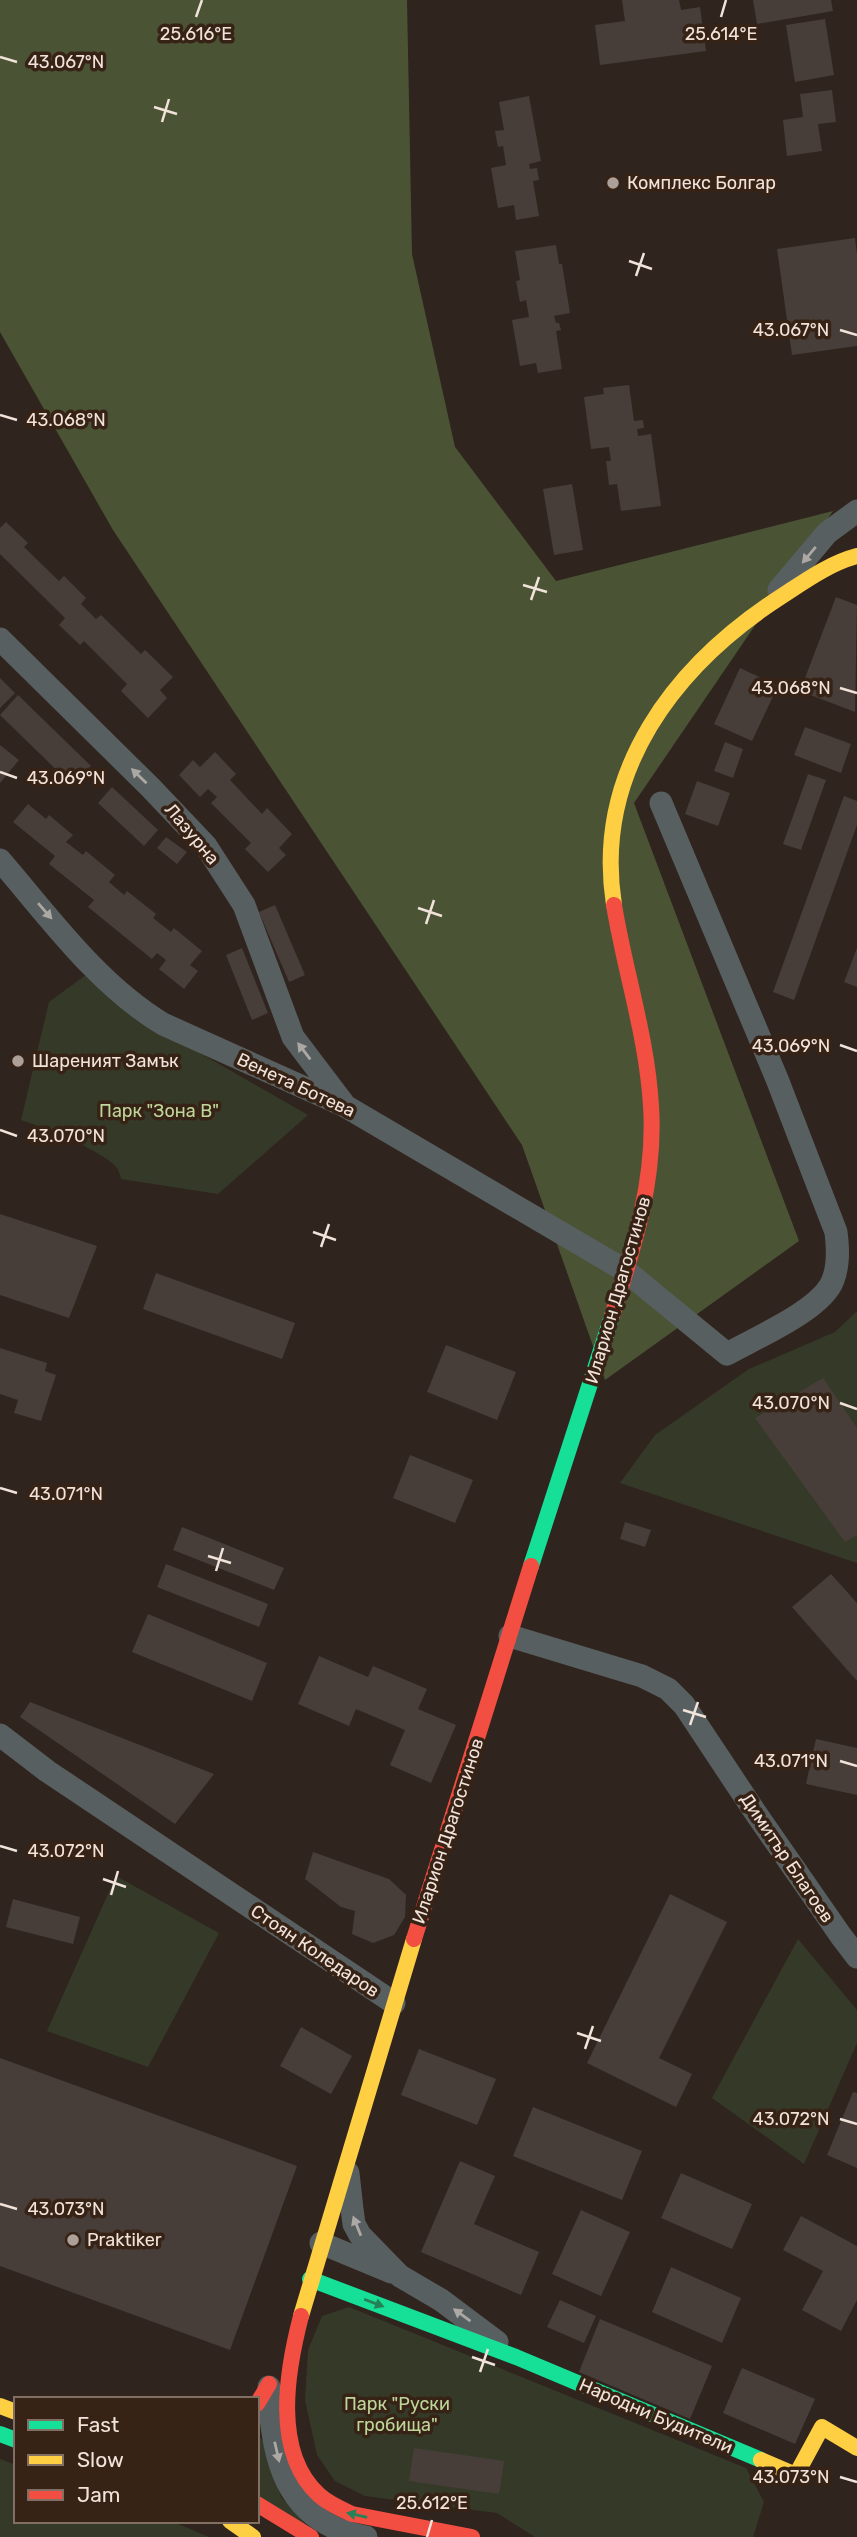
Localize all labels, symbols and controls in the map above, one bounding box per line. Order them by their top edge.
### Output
text: 25.616°E [160,23,232,45]
text: 25.614°E [685,23,757,45]
text: 43.067°N [28,51,104,73]
place label: Комплекс Болгар [627,172,776,194]
marker: Комплекс Болгар [605,175,621,191]
text: 43.067°N [753,319,829,341]
text: 43.068°N [26,409,106,431]
one-way arrow [801,546,817,564]
text: 43.068°N [751,677,831,699]
text: 43.069°N [27,767,105,789]
one-way arrow [131,768,148,785]
street label: Лазурна [160,799,224,869]
one-way arrow [37,903,52,920]
text: 43.069°N [752,1035,830,1057]
one-way arrow [296,1043,311,1061]
street label: Венета Ботева [233,1048,359,1122]
place label: Шареният Замък [32,1050,179,1072]
marker: Шареният Замък [10,1053,26,1069]
park label: Парк "Зона В" [99,1100,219,1122]
text: 43.070°N [27,1125,105,1147]
street label: Иларион Драгостинов [581,1194,655,1386]
text: 43.070°N [752,1392,830,1414]
text: 43.071°N [29,1483,103,1505]
street label: Иларион Драгостинов [408,1735,488,1927]
text: 43.071°N [754,1750,828,1772]
street label: Димитър Благоев [736,1789,838,1927]
text: 43.072°N [28,1840,104,1862]
street label: Стоян Коледаров [247,1900,383,2002]
text: 43.072°N [753,2108,829,2130]
text: 43.073°N [27,2198,105,2220]
one-way arrow [352,2215,363,2236]
place label: Praktiker [87,2229,162,2251]
marker: Praktiker [65,2232,81,2248]
one-way arrow [363,2298,384,2309]
one-way arrow [453,2308,471,2322]
street label: Народни Будители [576,2374,736,2458]
park label: Парк "Руски гробища" [344,2393,450,2436]
legend [14,2397,259,2523]
text: Fast [77,2412,119,2437]
one-way arrow [272,2441,283,2463]
text: Slow [77,2447,124,2472]
text: 43.073°N [752,2466,830,2488]
text: Jam [77,2482,121,2507]
text: 25.612°E [396,2492,468,2514]
one-way arrow [346,2509,368,2520]

